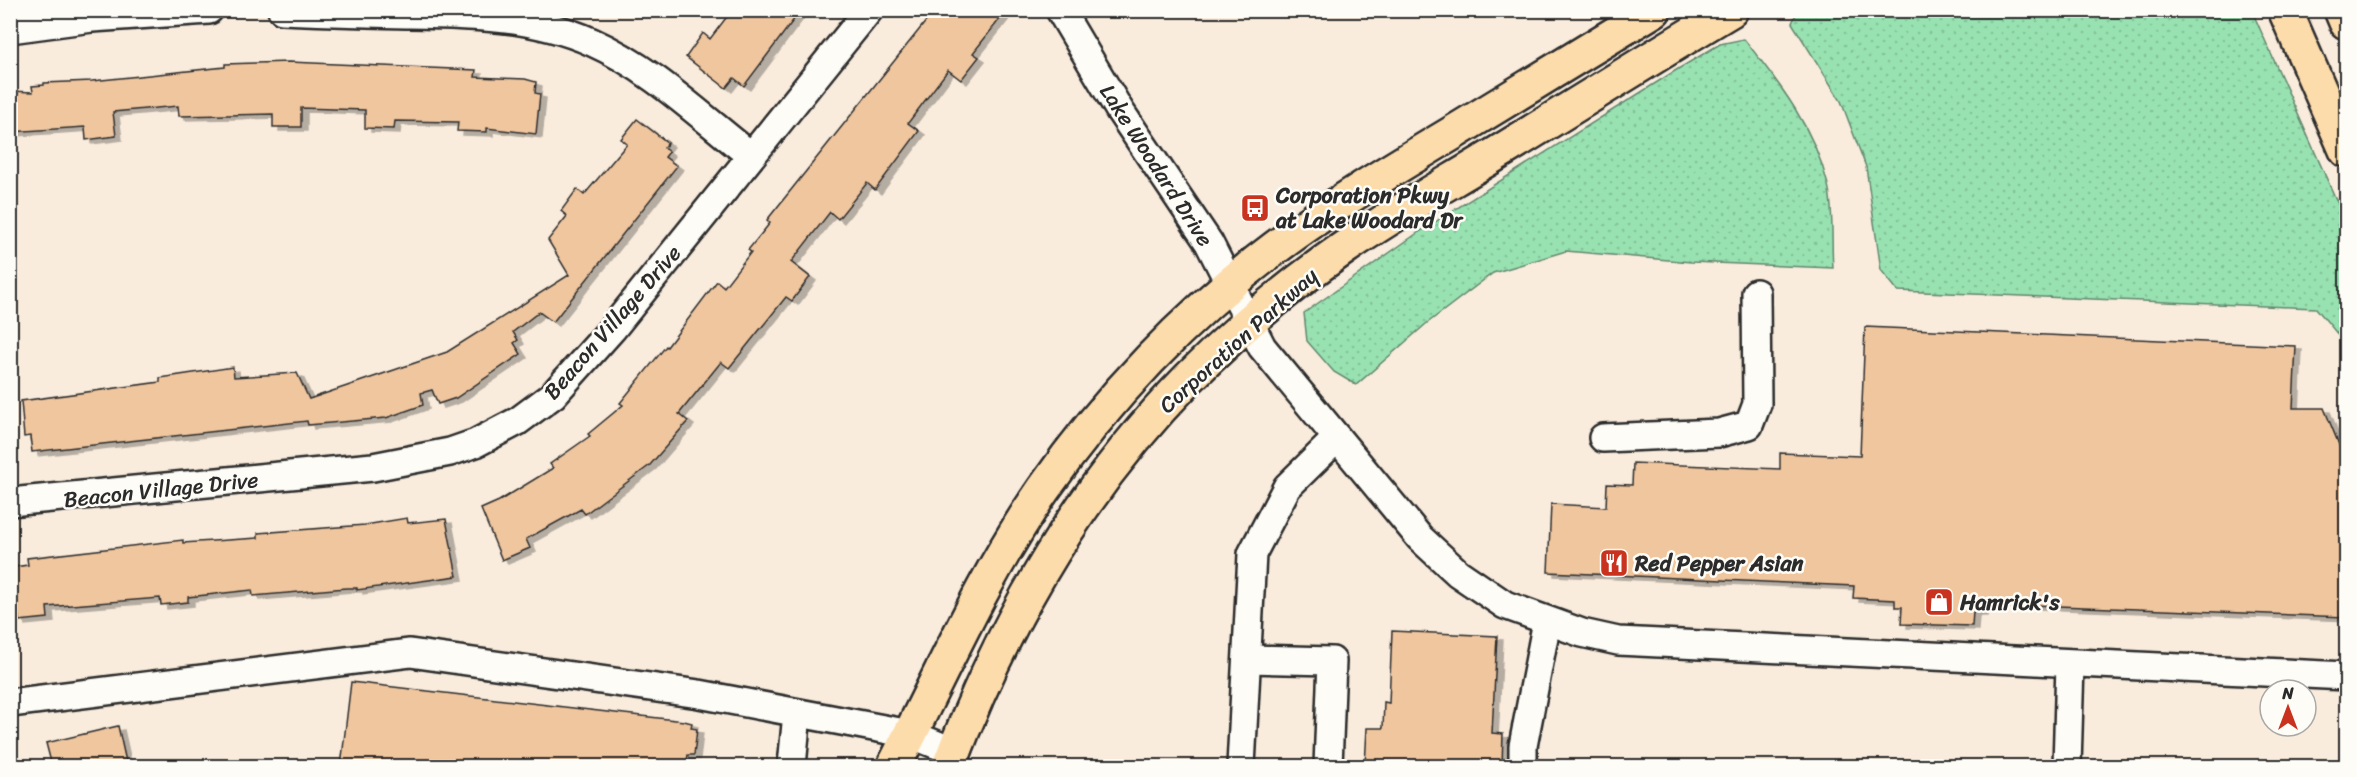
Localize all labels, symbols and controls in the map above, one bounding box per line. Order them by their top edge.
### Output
street label: Lake Woodard Drive [1089,76,1224,255]
place label: Corporation Pkwy at Lake Woodard Dr [1275,176,1464,240]
bus stop icon: Corporation Pkwy at Lake Woodard Dr [1239,192,1271,224]
street label: Beacon Village Drive [533,236,691,409]
street label: Corporation Parkway [1150,257,1328,423]
street label: Beacon Village Drive [62,460,260,519]
place label: Red Pepper Asian [1634,544,1803,583]
restaurant icon: Red Pepper Asian [1598,547,1630,579]
place label: Hamrick's [1959,583,2061,622]
shop icon: Hamrick's [1923,586,1955,618]
north arrow [2258,678,2318,738]
text: N [2281,679,2294,708]

